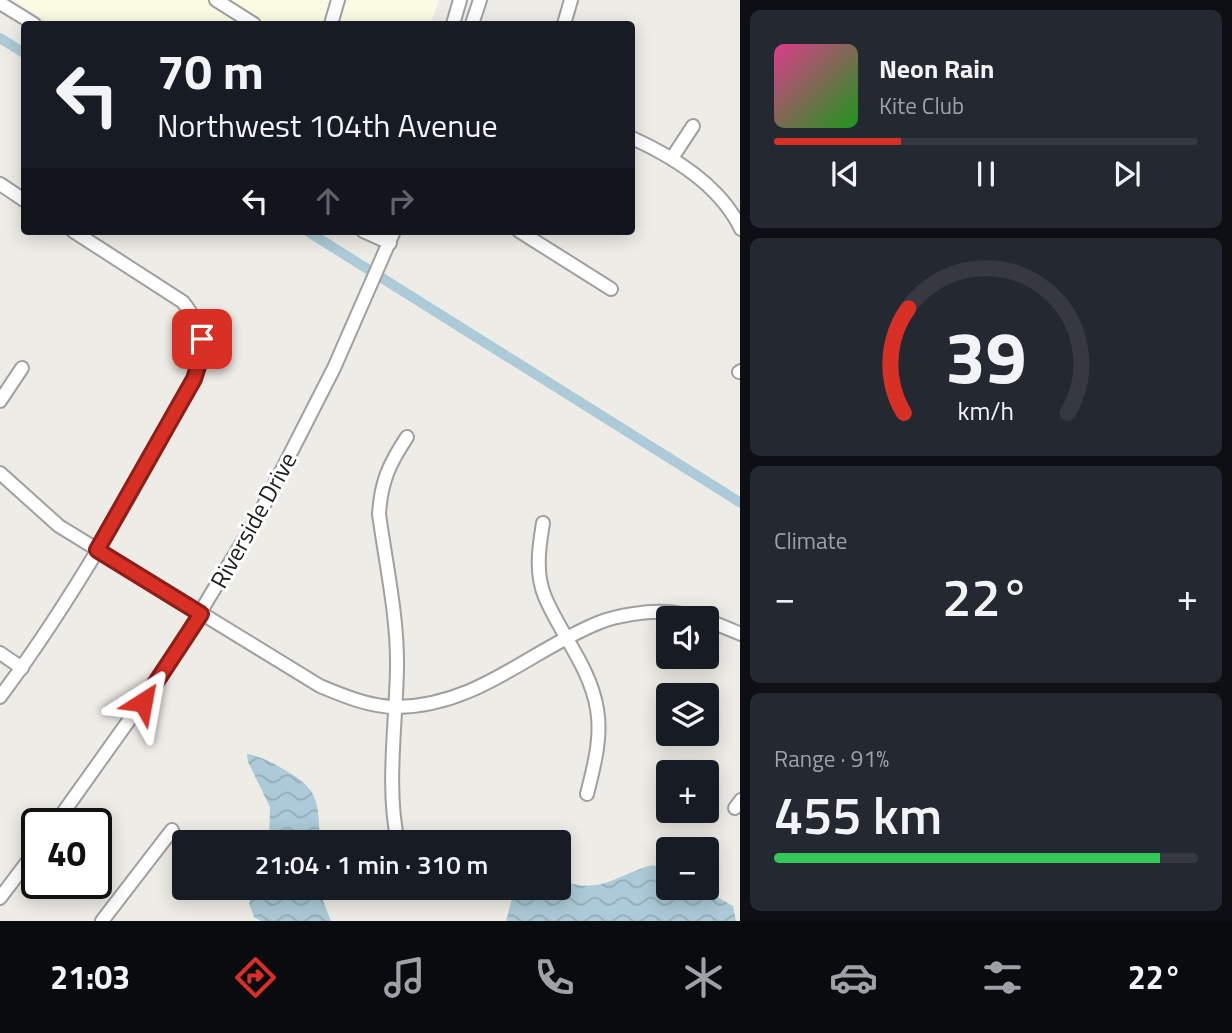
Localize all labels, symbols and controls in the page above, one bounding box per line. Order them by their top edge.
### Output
text: 70 m [157,33,264,108]
icon: left [42,49,133,140]
text: Neon Rain [879,49,994,88]
text: Kite Club [879,88,964,123]
text: Northwest 104th Avenue [157,101,498,149]
icon: previous [826,155,864,193]
icon: pause [967,155,1005,193]
icon: next [1108,155,1146,193]
icon: left [236,182,274,220]
icon: ahead [309,182,347,220]
icon: right [382,182,420,220]
text: 39 [945,301,1027,411]
pin [172,309,232,369]
icon: arrive [183,320,221,358]
text: km/h [958,391,1014,429]
street label: Riverside Drive [201,445,305,595]
text: Climate [774,523,847,558]
text: 22° [942,557,1030,636]
text: − [774,568,795,626]
text: + [1177,568,1198,626]
map controls [656,606,719,900]
button: sound [656,606,719,669]
position arrow [106,665,180,739]
button: layers [656,683,719,746]
text: Range · 91% [774,741,889,776]
button: + [656,760,719,823]
text: 455 km [774,775,942,854]
speed limit sign: 40 [21,808,112,899]
button: − [656,837,719,900]
text: 21:04 · 1 min · 310 m [255,845,488,884]
text: 21:03 [50,953,130,1001]
icon: directions [231,953,280,1002]
icon: music [380,953,429,1002]
icon: phone [530,953,579,1002]
icon: climate [679,953,728,1002]
icon: car [829,953,878,1002]
icon: filters [978,953,1027,1002]
text: 22° [1128,953,1182,1001]

